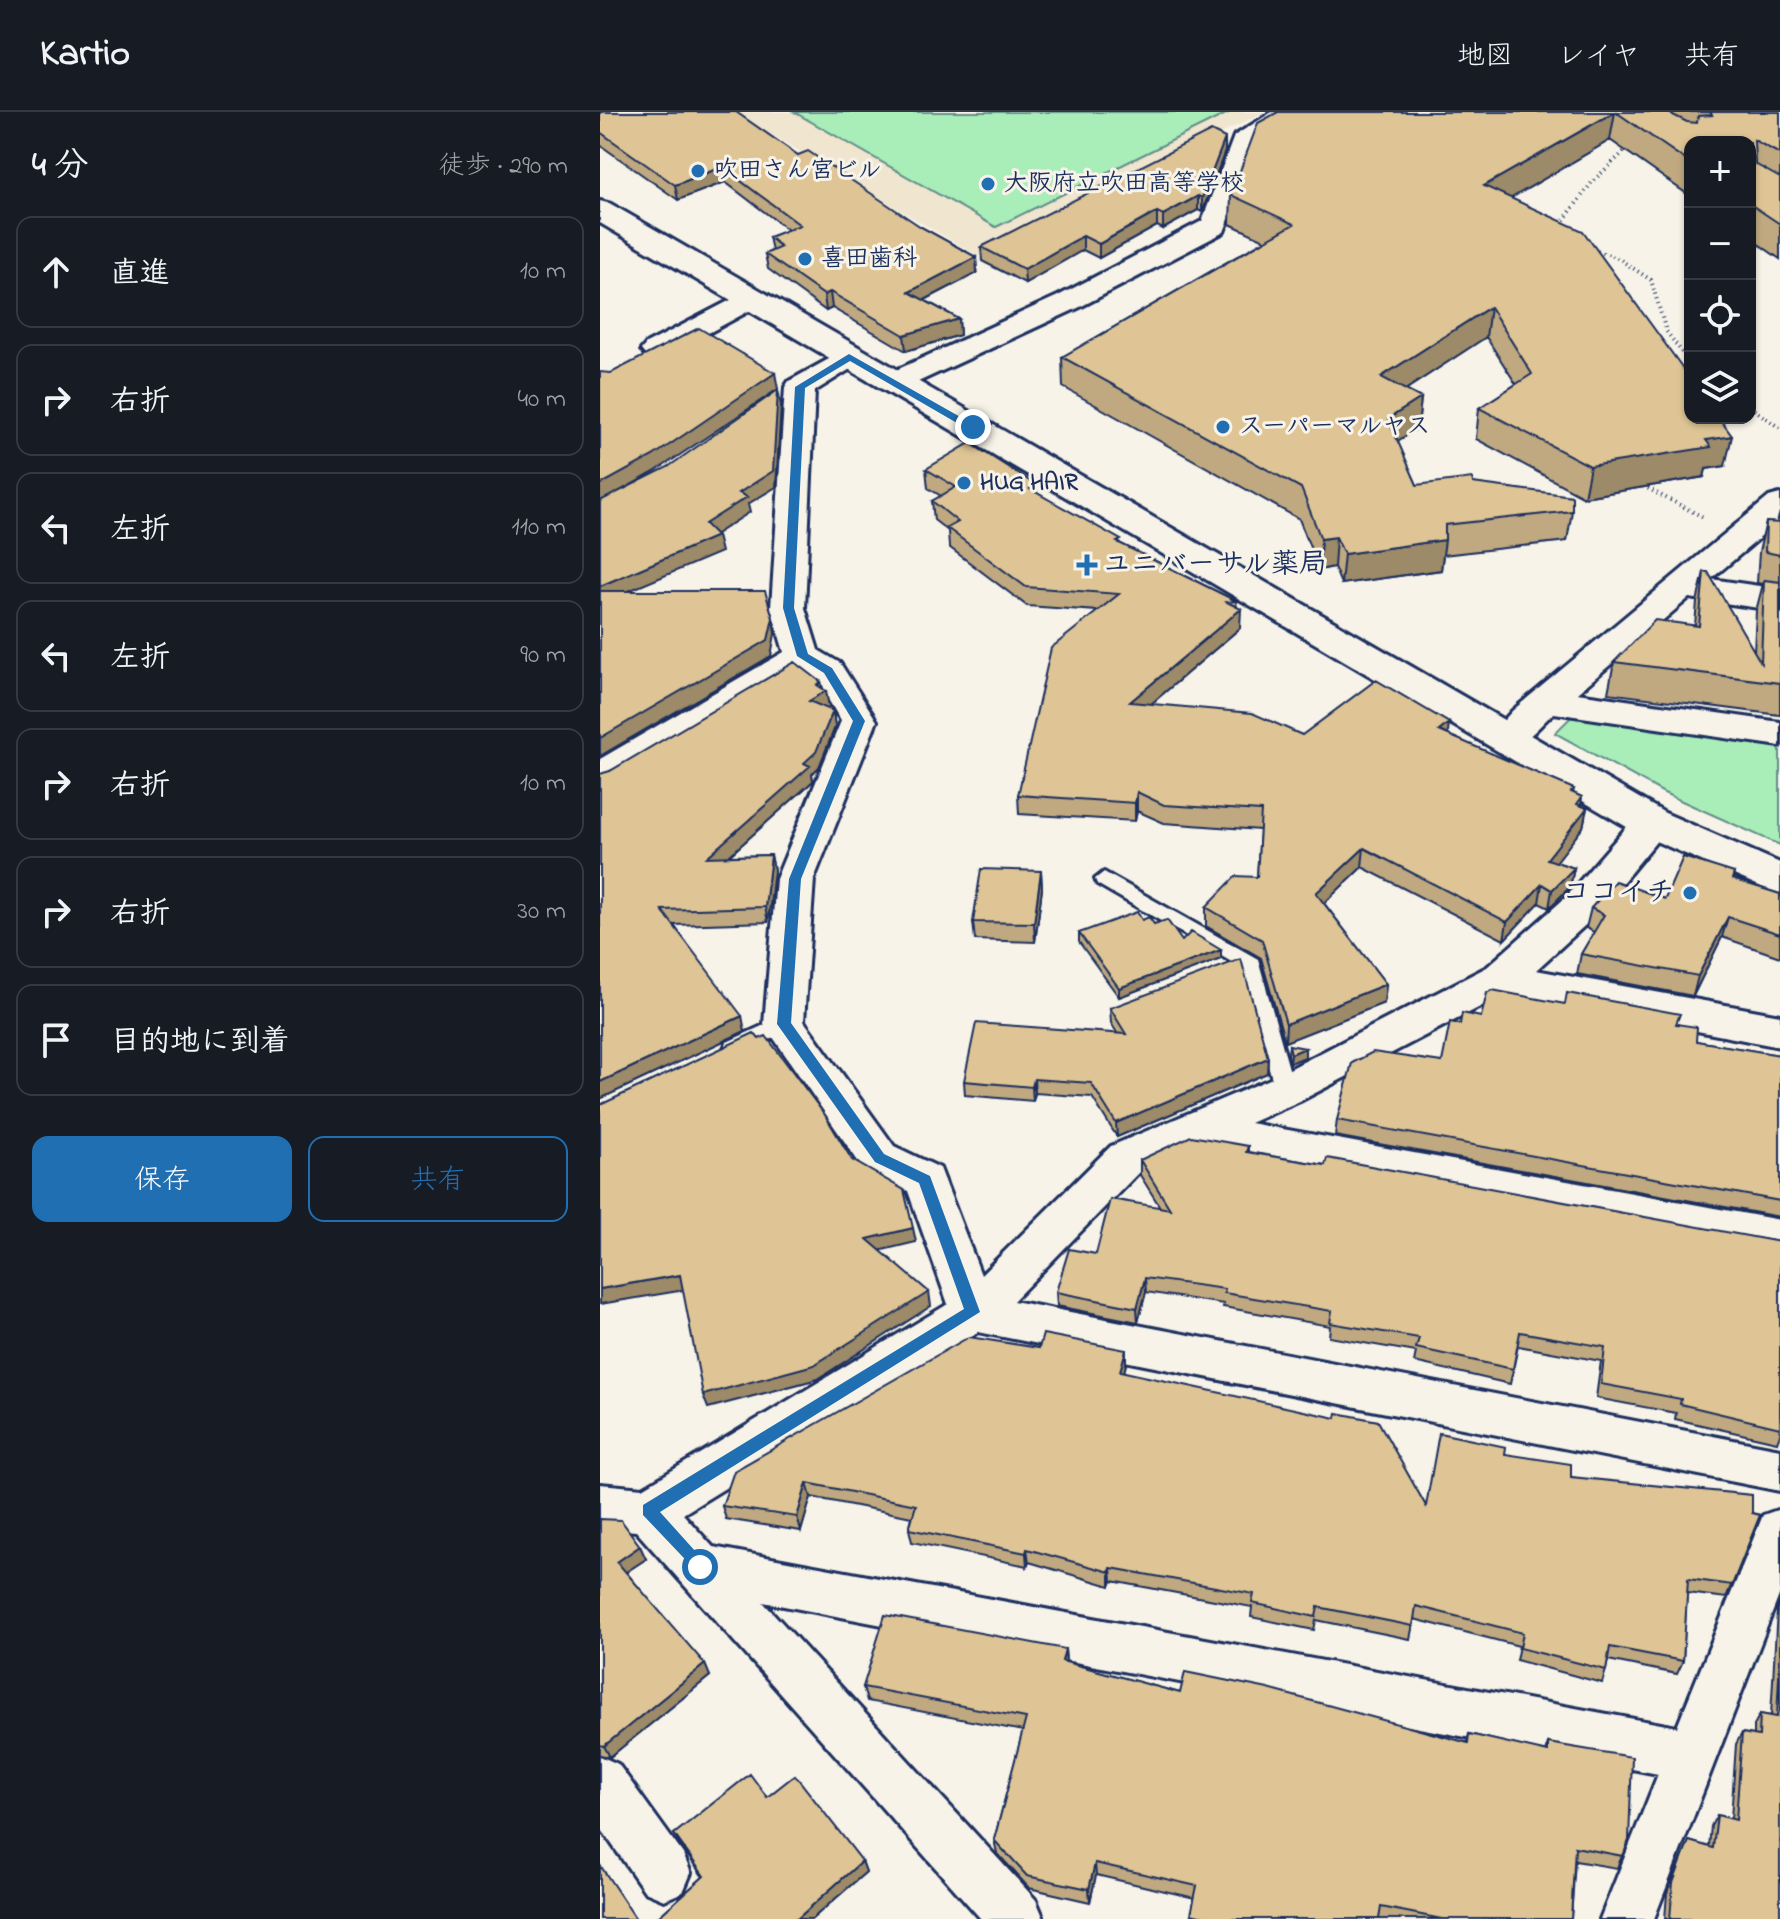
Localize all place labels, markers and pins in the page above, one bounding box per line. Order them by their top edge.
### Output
place label: 吹田さん宮ビル [714,154,882,189]
marker: 吹田さん宮ビル [689,162,707,180]
place label: 大阪府立吹田高等学校 [1004,167,1244,202]
marker: 大阪府立吹田高等学校 [979,175,997,193]
place label: 喜田歯科 [821,242,917,277]
marker: 喜田歯科 [796,250,814,268]
place label: スーパーマルヤス [1239,410,1431,445]
marker: スーパーマルヤス [1214,418,1232,436]
place label: HUG HAIR [980,466,1079,501]
marker: HUG HAIR [955,474,973,492]
place label: ユニバーサル薬局 [1103,545,1327,586]
marker: ユニバーサル薬局 [1078,556,1096,574]
place label: ココイチ [1562,873,1674,914]
marker: ココイチ [1681,884,1699,902]

